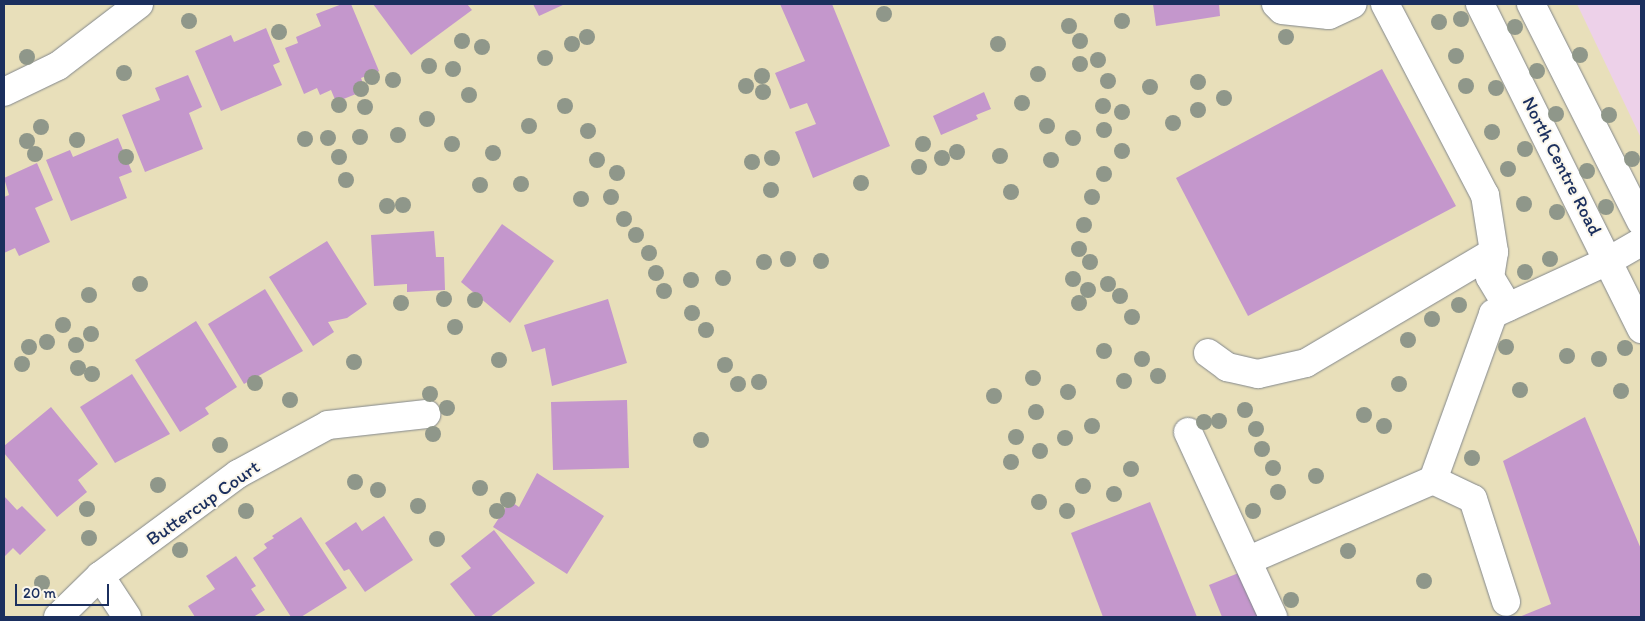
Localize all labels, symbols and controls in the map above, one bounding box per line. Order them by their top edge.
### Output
street label: North Centre Road [1517,93,1607,239]
street label: Buttercup Court [142,455,264,551]
scale bar [18,574,111,606]
text: 20 m [23,584,56,602]

